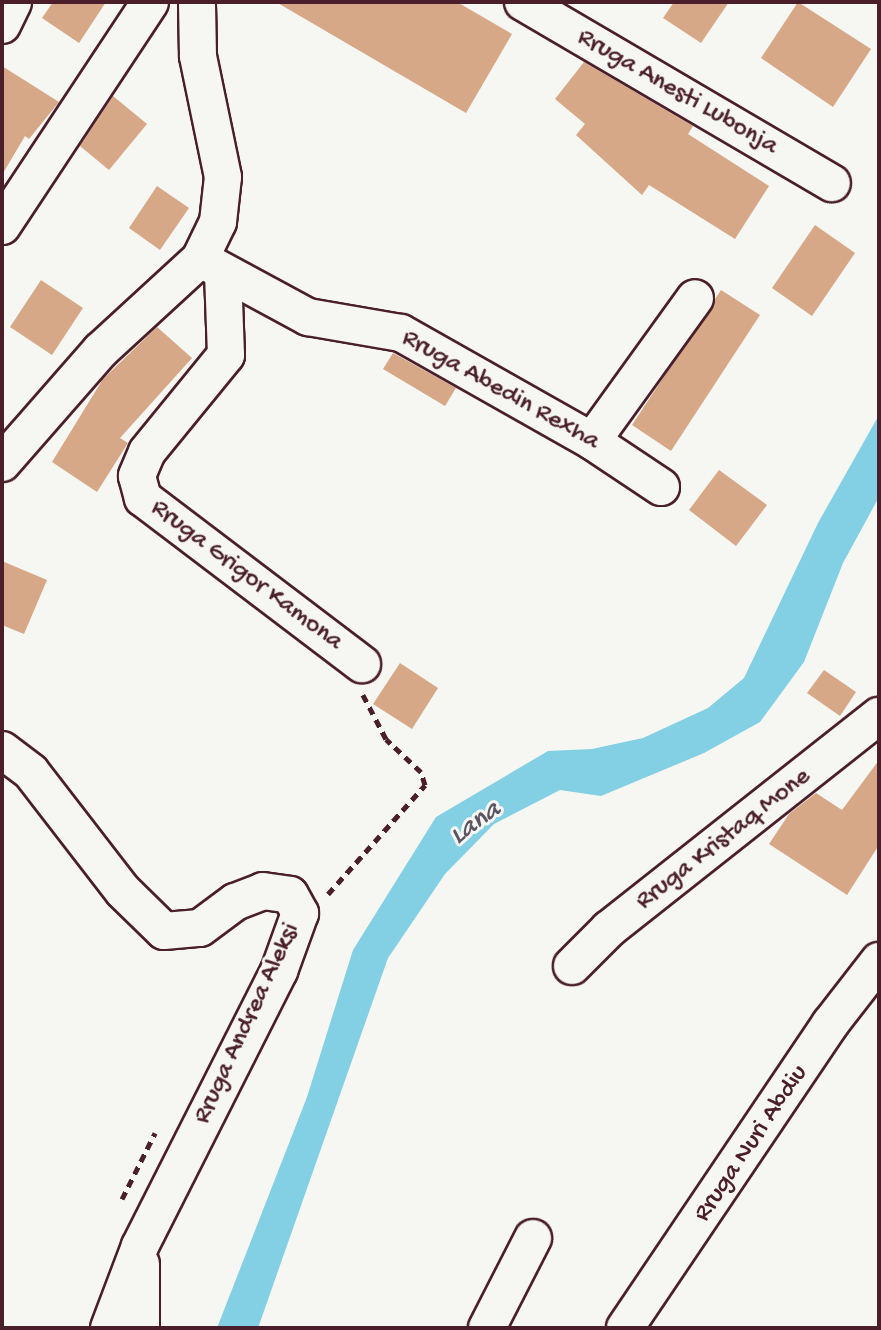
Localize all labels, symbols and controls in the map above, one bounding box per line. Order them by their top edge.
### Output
street label: Rruga Anesti Lubonja [571,23,783,163]
street label: Rruga Abedin Rexha [396,324,604,458]
street label: Rruga Grigor Kamona [144,493,348,659]
street label: Rruga Kristaq Mone [630,762,818,918]
water label: Lana [444,794,508,854]
street label: Rruga Andrea Aleksi [188,919,308,1129]
street label: Rruga Nuri Abdiu [688,1060,816,1228]

